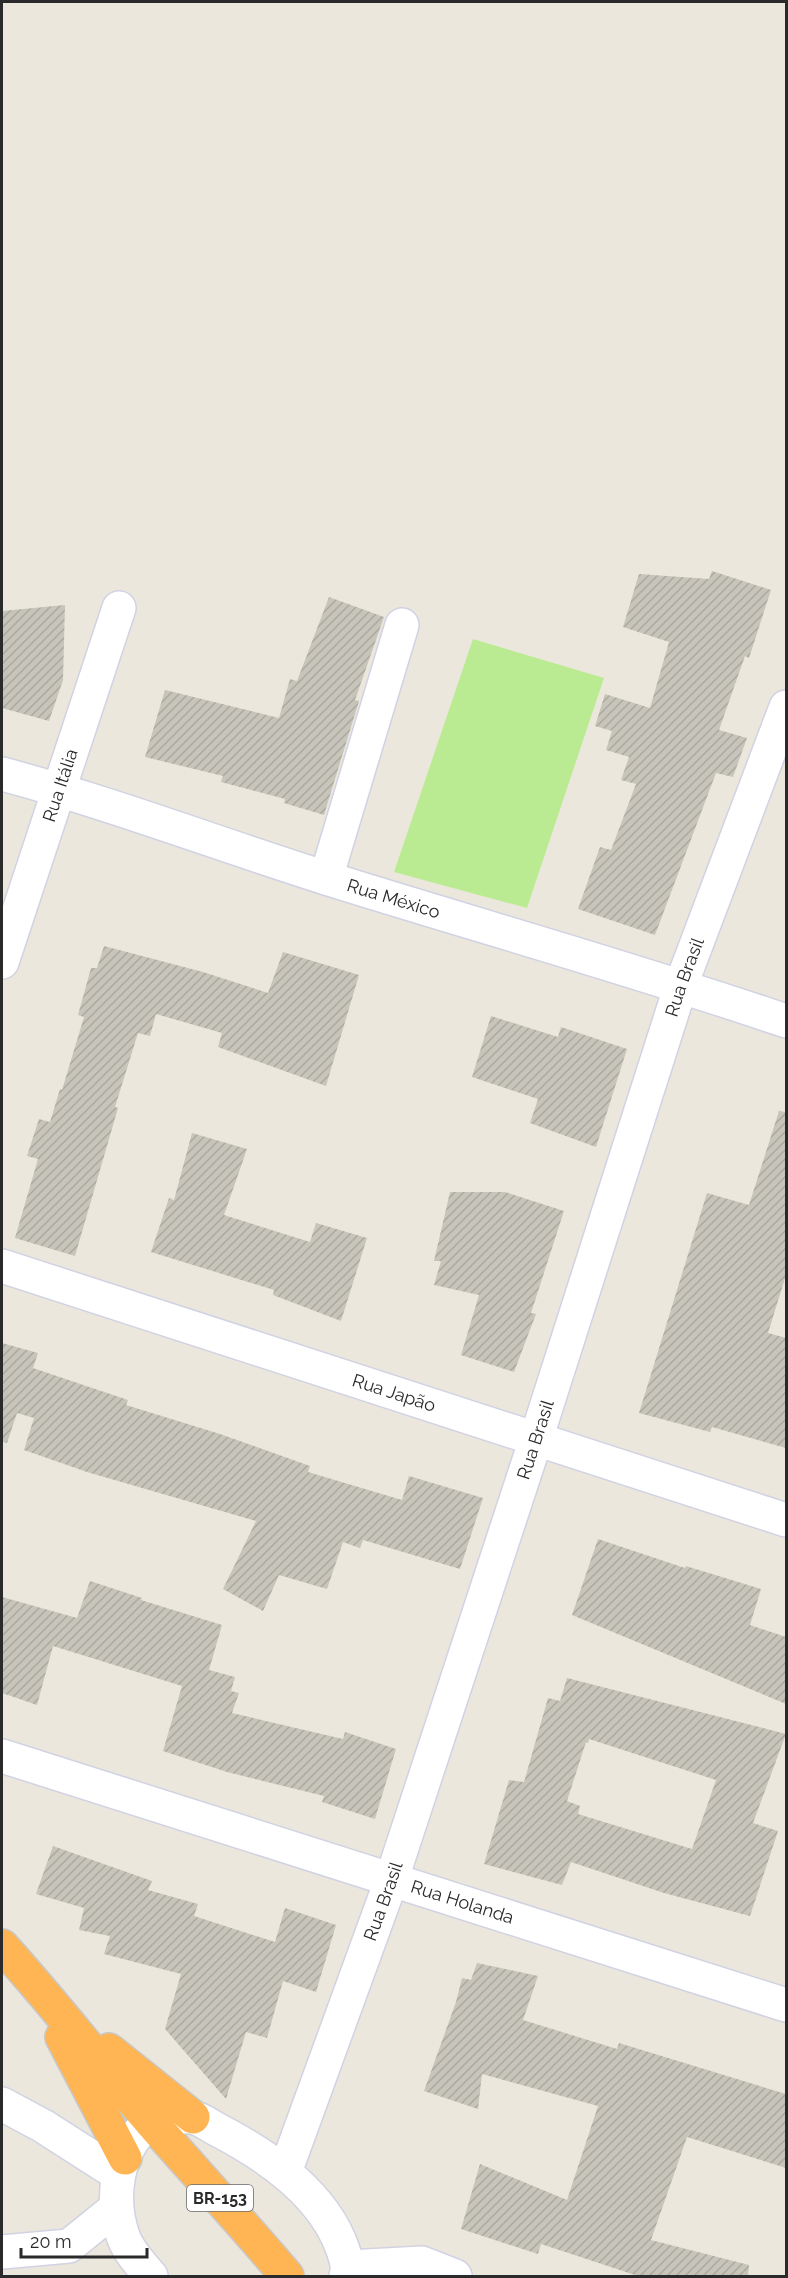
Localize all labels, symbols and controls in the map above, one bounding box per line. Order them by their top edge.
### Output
street label: Rua Itália [38,746,82,824]
street label: Rua México [345,874,443,922]
street label: Rua Brasil [661,935,708,1019]
street label: Rua Japão [350,1369,439,1416]
street label: Rua Brasil [512,1397,558,1482]
street label: Rua Brasil [359,1859,407,1944]
street label: Rua Holanda [408,1876,517,1928]
road number: BR-153 [187,2185,253,2211]
scale bar [21,2221,147,2259]
text: 20 m [30,2231,72,2252]

